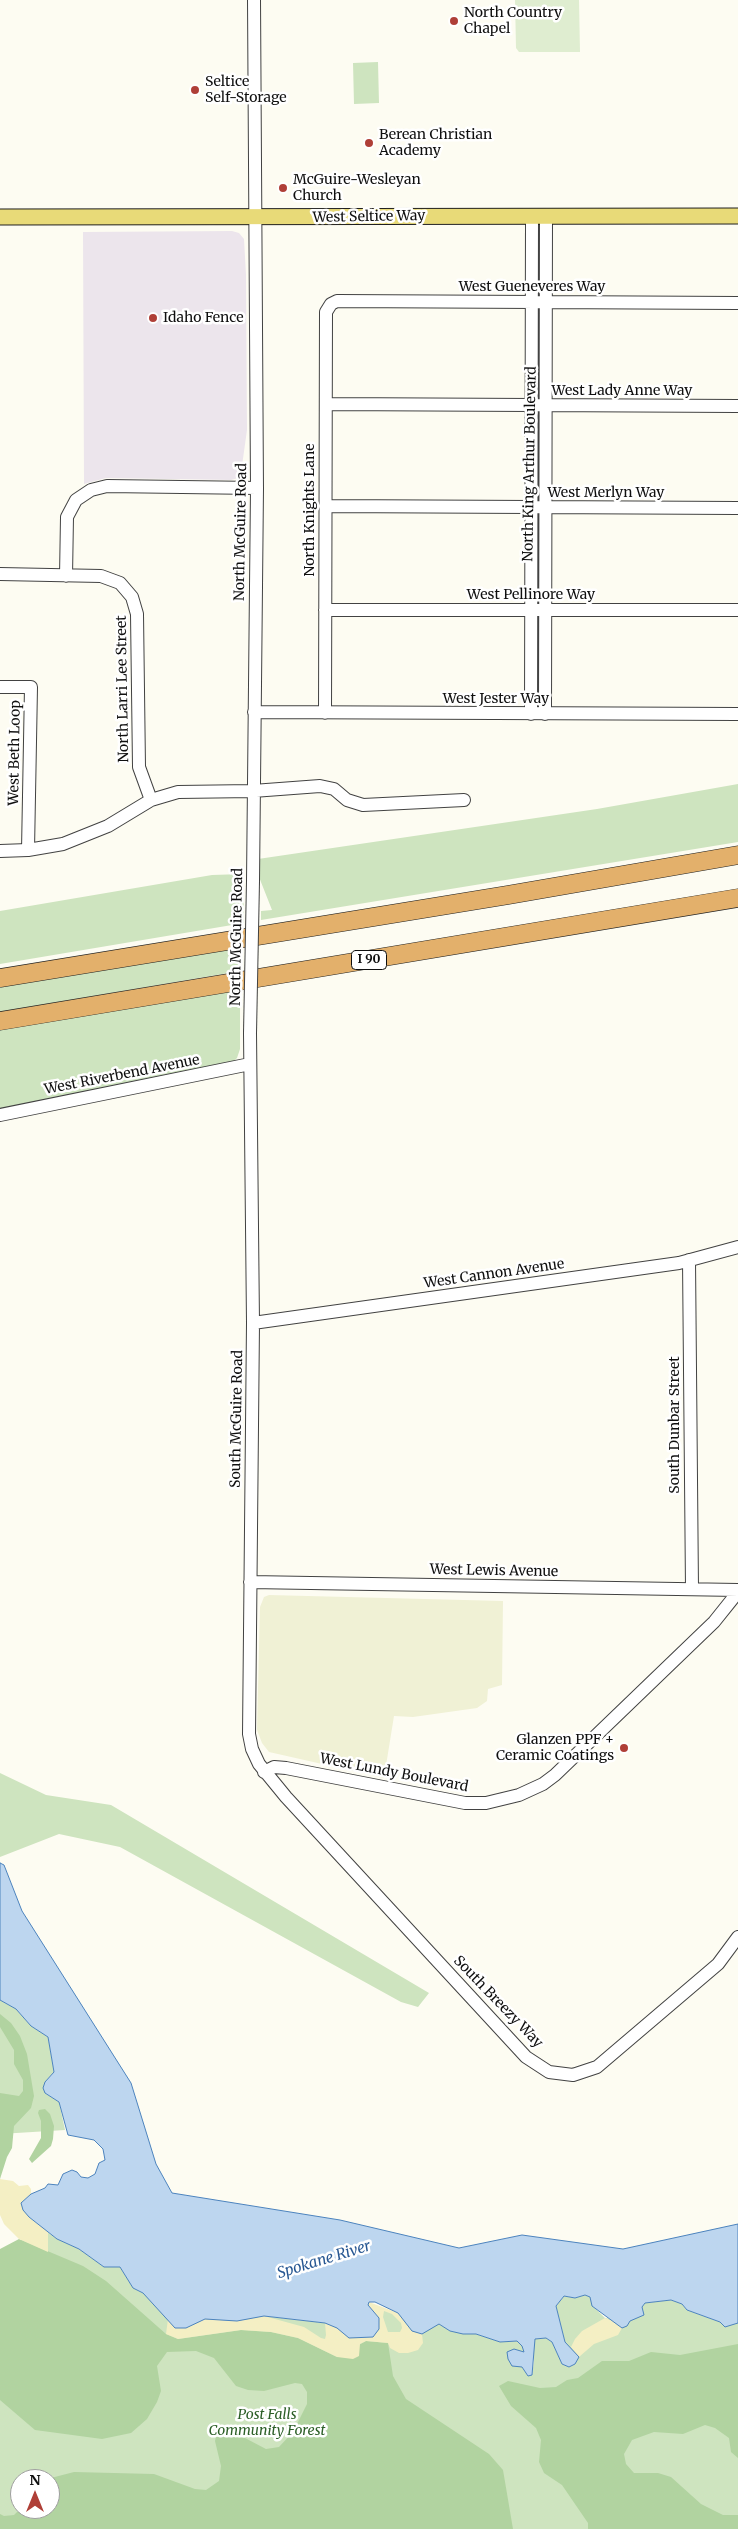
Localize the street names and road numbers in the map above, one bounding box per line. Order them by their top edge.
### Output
street label: West Seltice Way [312,208,426,226]
street label: West Gueneveres Way [459,279,605,295]
street label: North King Arthur Boulevard [520,366,540,562]
street label: West Lady Anne Way [552,383,692,399]
street label: North Knights Lane [302,444,318,576]
street label: North McGuire Road [231,463,251,601]
street label: West Merlyn Way [547,485,665,501]
street label: West Pellinore Way [467,587,595,603]
street label: North Larri Lee Street [113,615,133,763]
street label: West Jester Way [443,691,549,707]
street label: West Beth Loop [6,700,24,806]
street label: North McGuire Road [227,868,247,1006]
road number: I 90 [352,950,386,970]
street label: West Riverbend Avenue [43,1052,201,1098]
street label: West Cannon Avenue [423,1256,565,1292]
street label: South McGuire Road [227,1350,247,1488]
street label: South Dunbar Street [667,1356,683,1494]
street label: West Lewis Avenue [430,1561,558,1581]
street label: West Lundy Boulevard [318,1750,470,1796]
street label: South Breezy Way [450,1953,546,2051]

